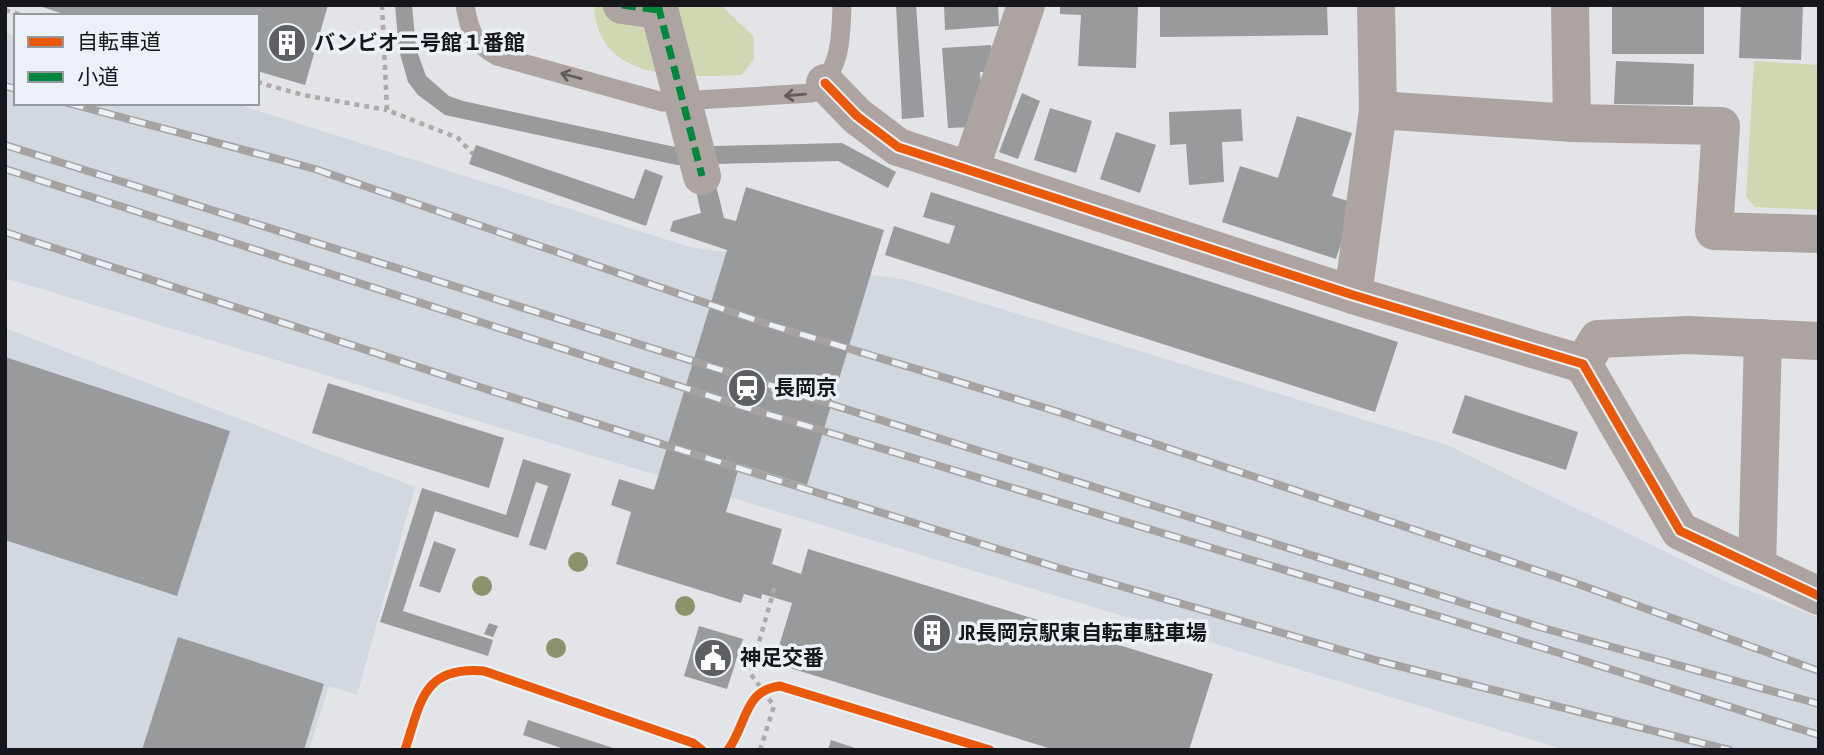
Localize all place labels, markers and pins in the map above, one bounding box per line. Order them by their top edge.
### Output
building icon: バンビオ二号館１番館 [266,22,308,64]
place label: バンビオ二号館１番館 [314,29,525,56]
station icon: 長岡京 [726,367,768,409]
place label: 長岡京 [774,374,837,401]
building icon: JR長岡京駅東自転車駐車場 [911,612,953,654]
place label: JR長岡京駅東自転車駐車場 [958,619,1207,646]
public building icon: 神足交番 [692,637,734,679]
place label: 神足交番 [740,644,824,671]

